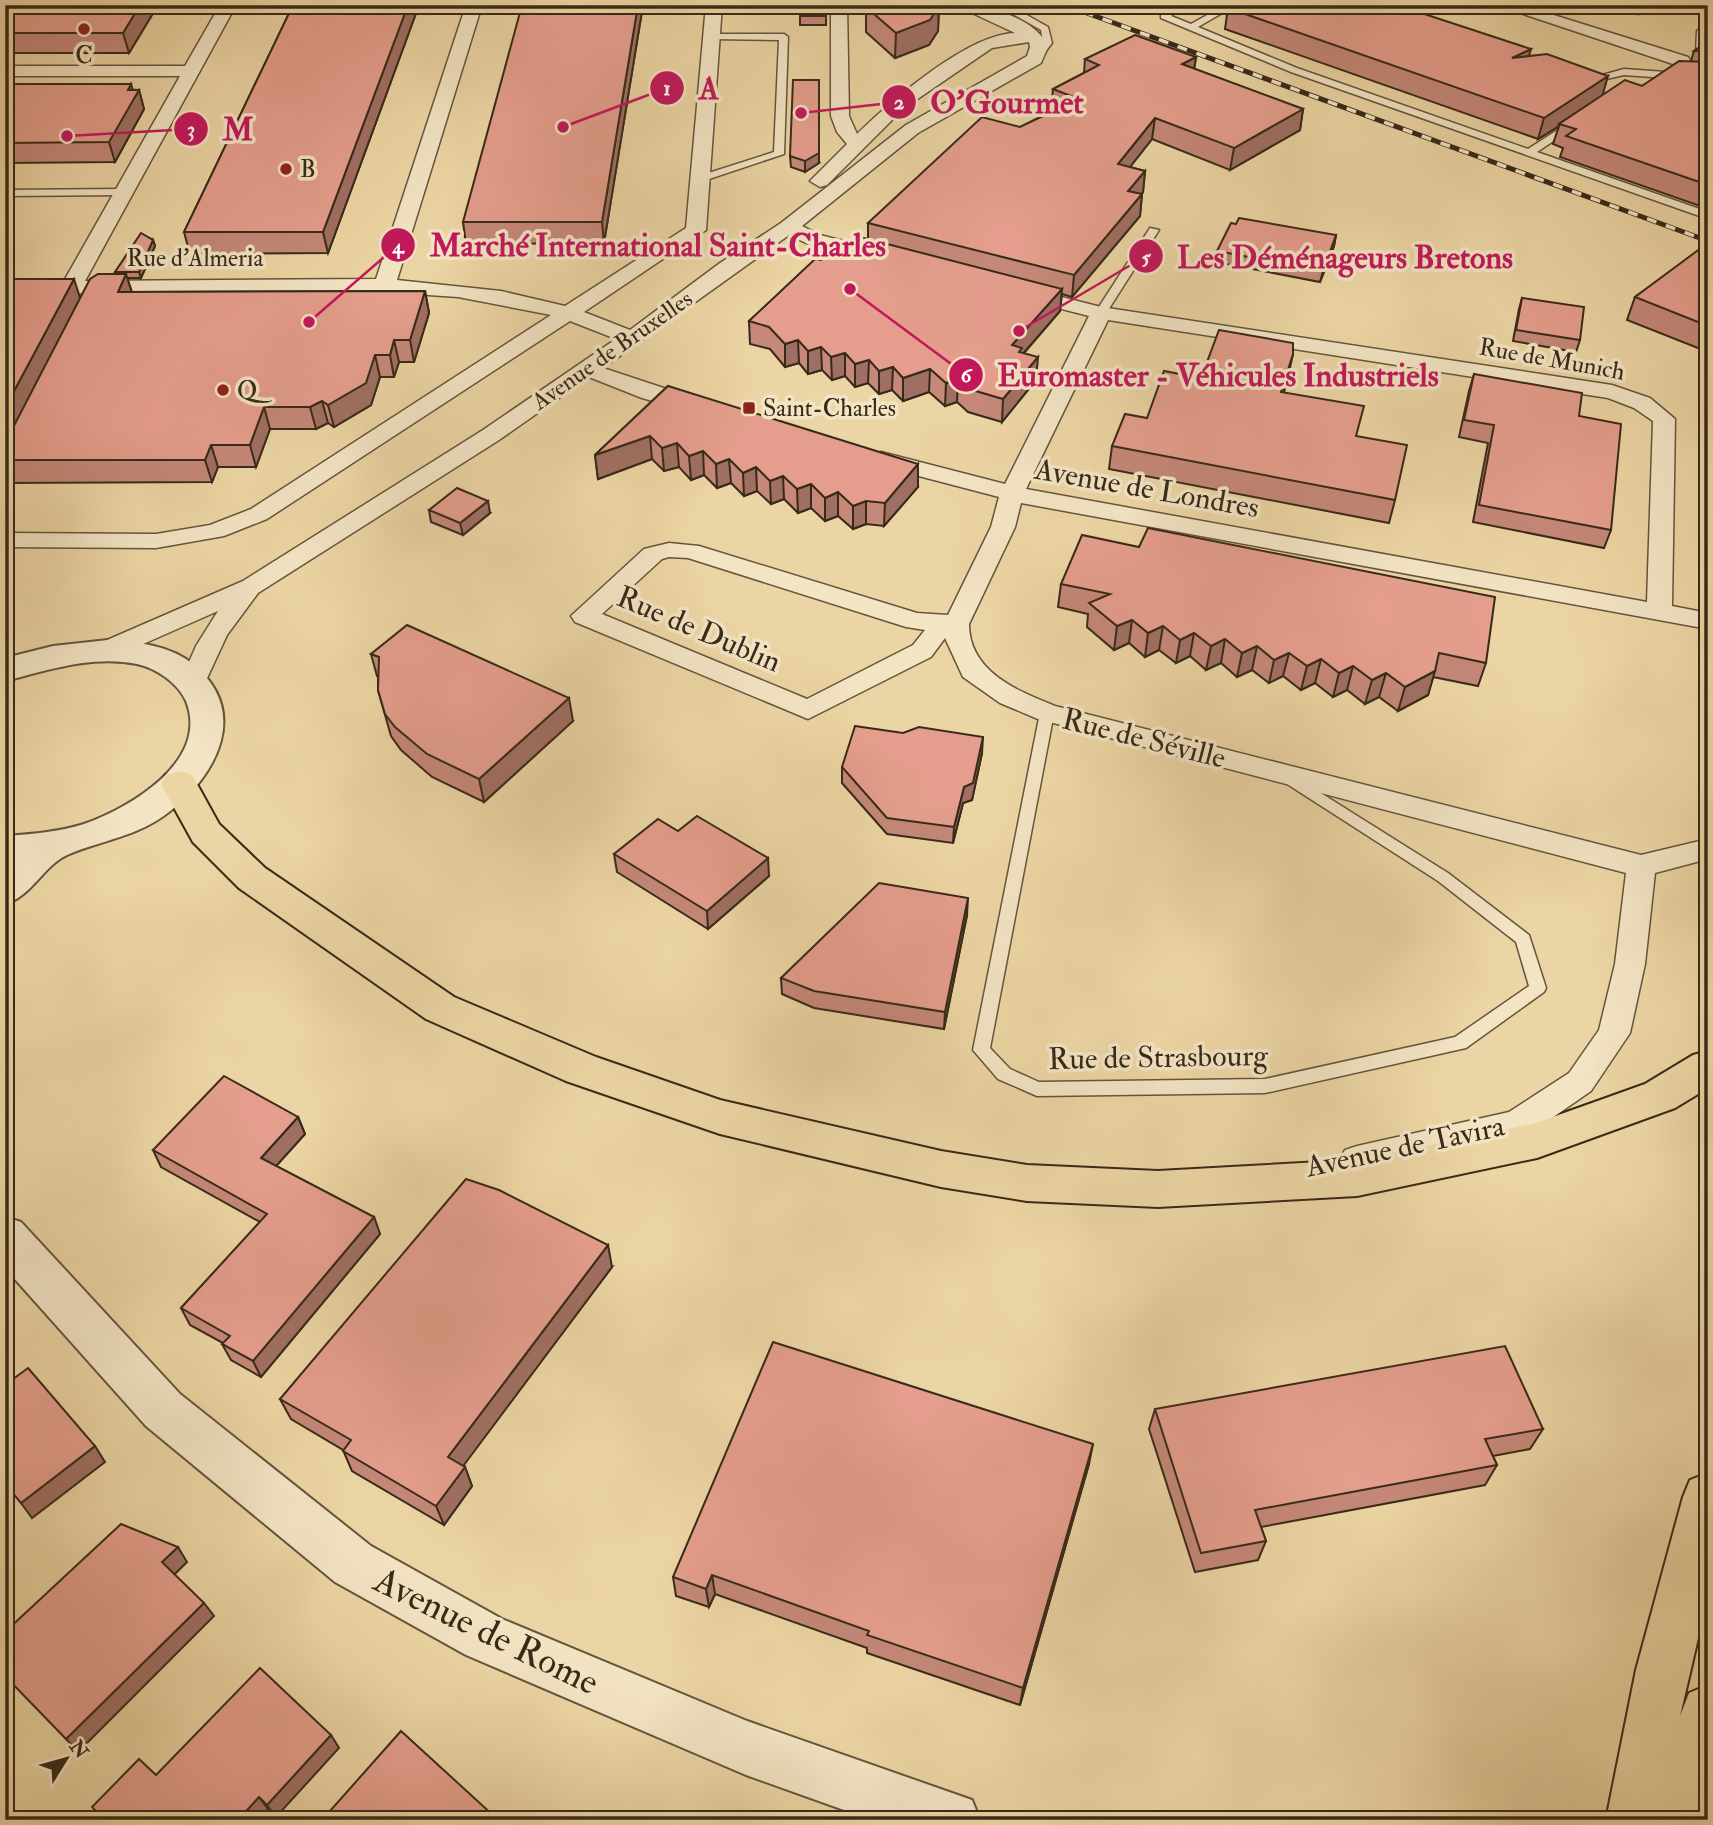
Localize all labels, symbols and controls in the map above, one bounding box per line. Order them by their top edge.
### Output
marker: C [76,21,92,37]
place label: C [75,40,93,71]
callout: A [649,61,733,114]
text: A [697,69,720,109]
text: 1 [663,75,671,102]
callout: O'Gourmet [881,75,1097,128]
text: O'Gourmet [930,83,1084,123]
text: 2 [894,89,905,116]
callout: M [174,103,268,156]
text: M [222,110,254,150]
text: 3 [187,116,195,143]
place label: B [300,154,316,185]
marker: B [278,161,294,177]
callout: Marché International Saint-Charles [381,219,900,272]
text: Marché International Saint-Charles [429,226,886,266]
callout: Les Déménageurs Bretons [1128,230,1527,283]
text: 4 [391,233,405,260]
text: Les Déménageurs Bretons [1177,238,1513,278]
street label: Rue d'Almeria [127,243,264,274]
text: 5 [1141,244,1151,271]
street label: Avenue de Bruxelles [525,283,699,418]
street label: Rue de Munich [1477,331,1628,388]
callout: Euromaster - Véhicules Industriels [948,349,1453,402]
text: Euromaster - Véhicules Industriels [997,356,1439,396]
text: 6 [961,362,973,389]
place label: Q [237,375,273,406]
marker: Q [215,382,231,398]
place label: Saint-Charles [763,393,896,424]
marker: Saint-Charles [741,400,757,416]
street label: Avenue de Londres [1031,450,1262,526]
street label: Rue de Dublin [611,578,786,681]
street label: Rue de Séville [1058,700,1229,777]
street label: Rue de Strasbourg [1048,1037,1269,1078]
street label: Avenue de Tavira [1301,1107,1508,1186]
street label: Avenue de Rome [365,1556,606,1706]
north arrow [32,1724,102,1794]
text: N [63,1735,94,1764]

